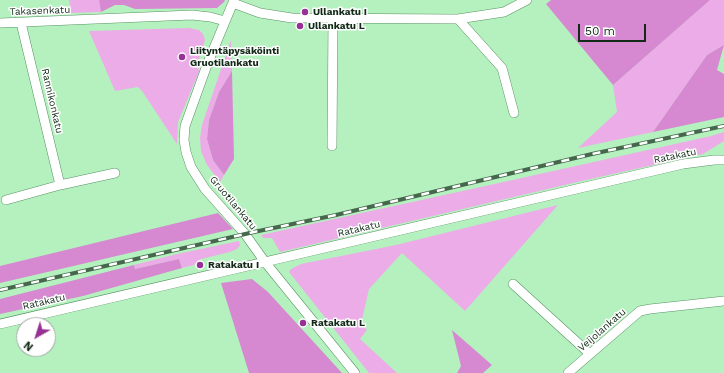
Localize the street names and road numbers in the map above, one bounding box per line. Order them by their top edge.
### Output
street label: Takasenkatu [10,4,70,18]
street label: Rannikonkatu [39,67,65,135]
street label: Ratakatu [653,146,697,166]
street label: Gruotilankatu [207,174,259,232]
street label: Ratakatu [337,218,381,240]
street label: Ratakatu [22,291,66,313]
street label: Veijolankatu [576,306,628,354]

